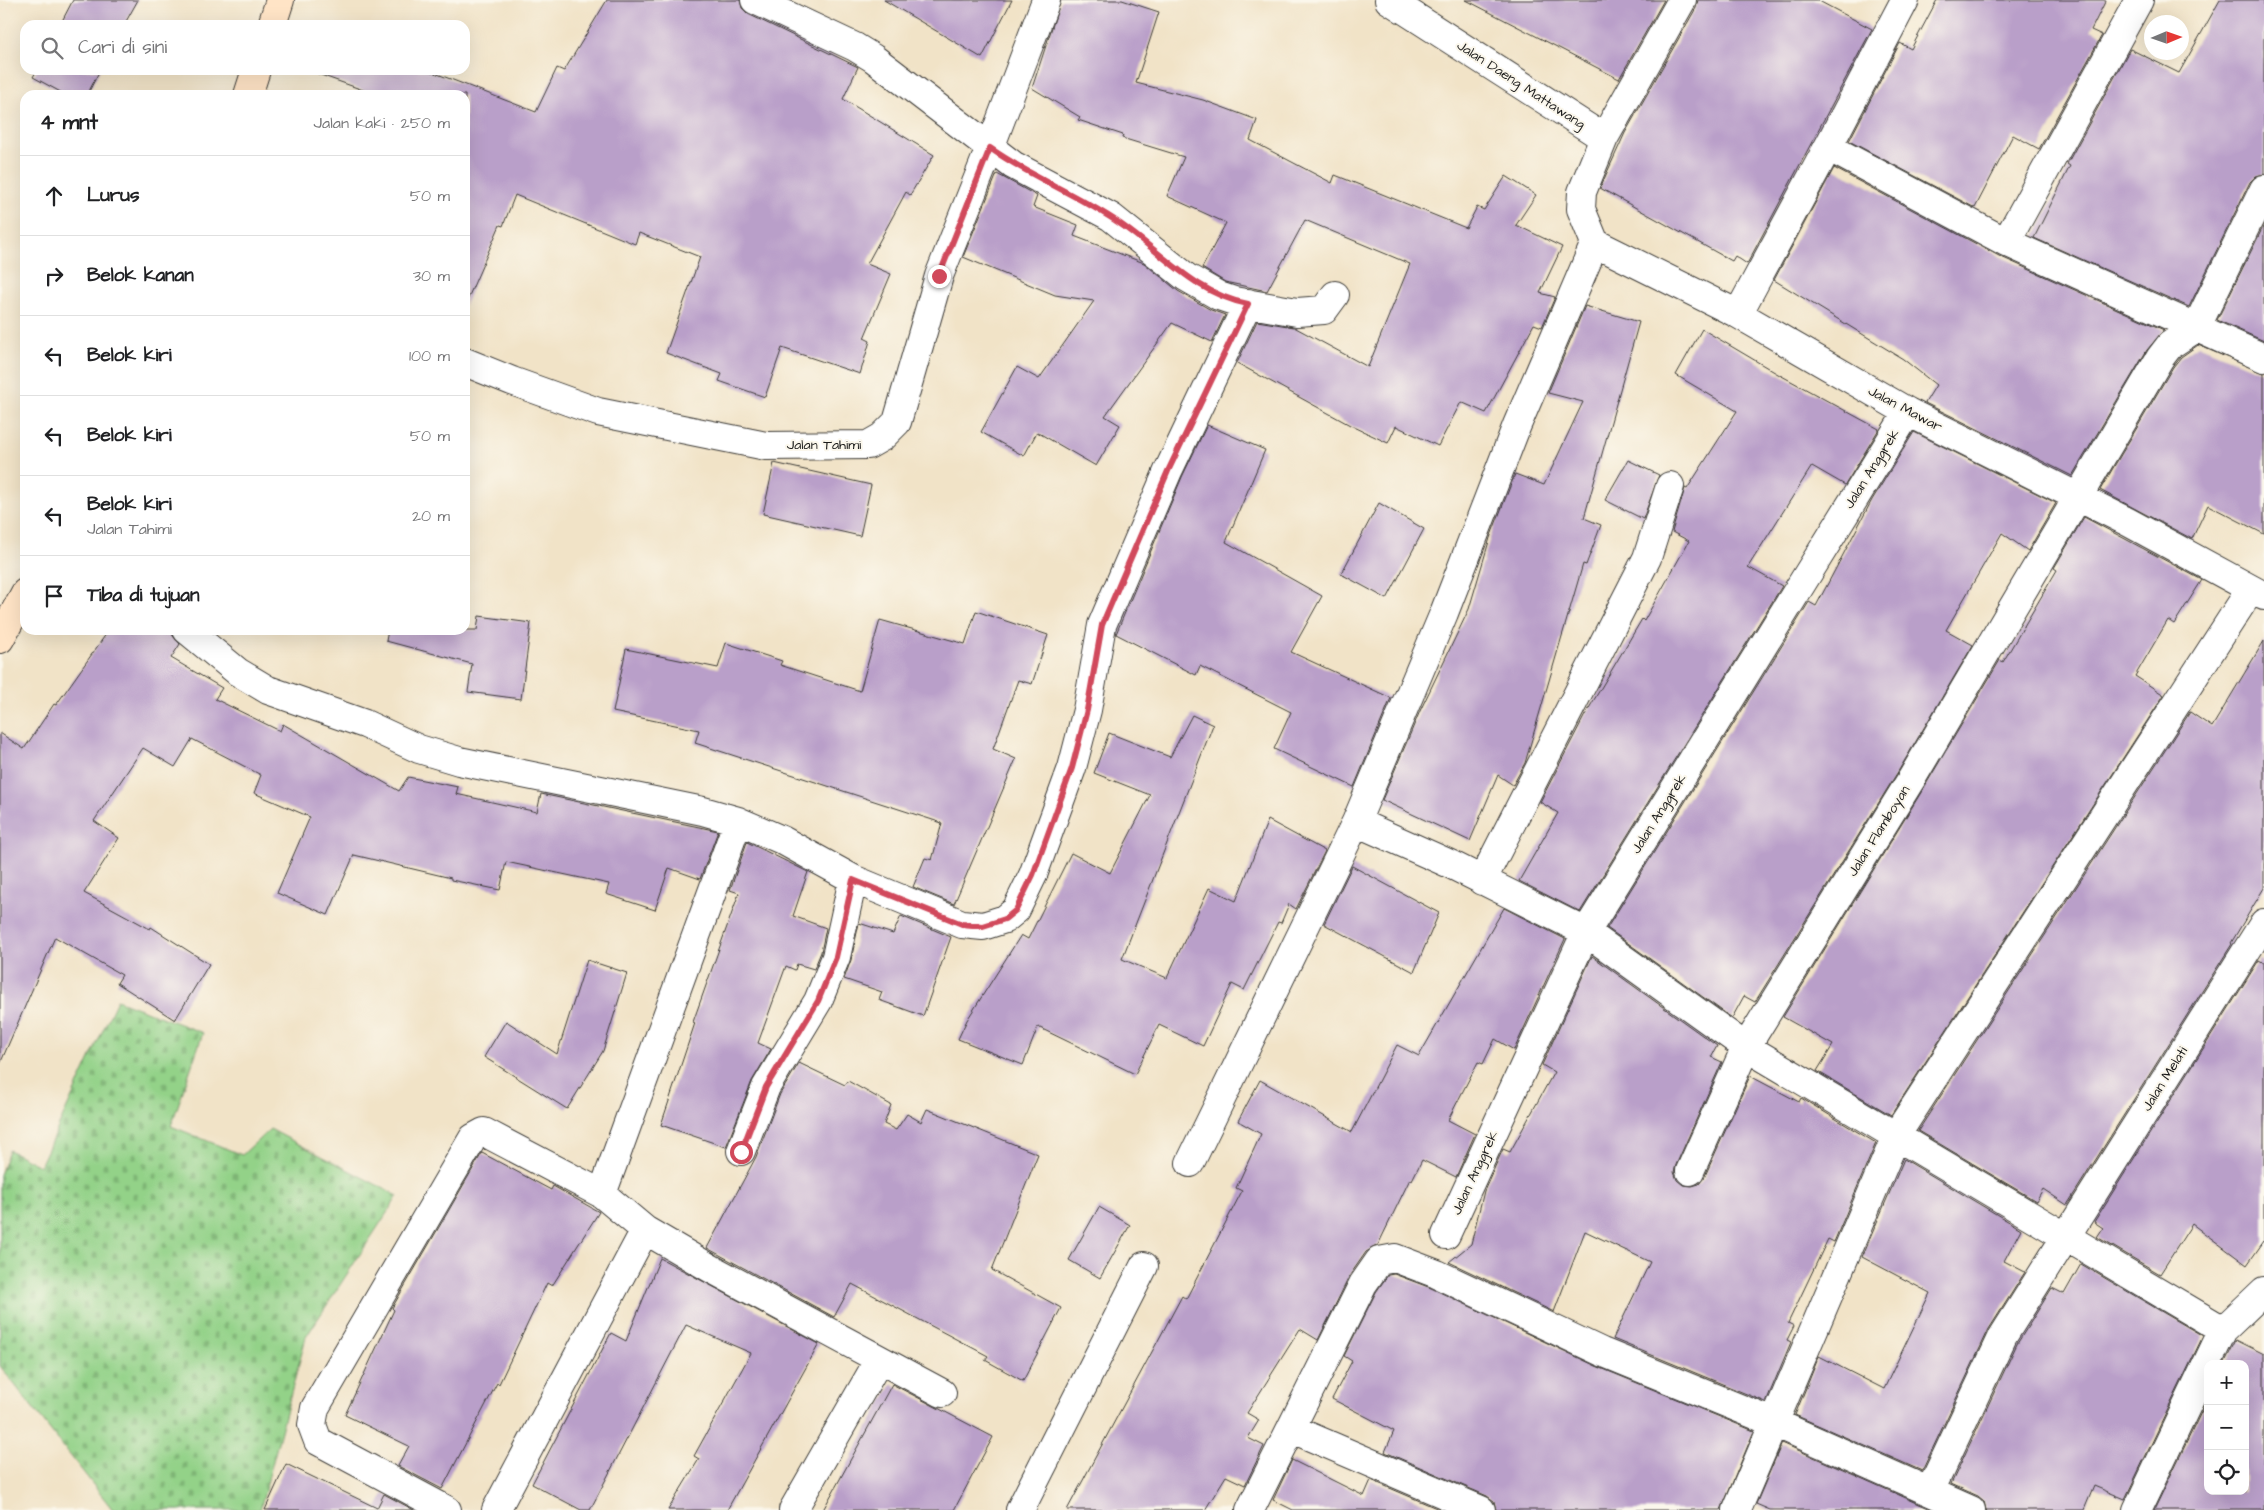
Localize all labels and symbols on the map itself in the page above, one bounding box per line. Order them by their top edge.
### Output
north arrow [2144,15,2189,60]
street label: Jalan Daeng Mattawang [1453,36,1589,134]
route end [928,265,951,288]
street label: Jalan Mawar [1864,381,1946,437]
street label: Jalan Anggrek [1839,425,1905,513]
street label: Jalan Tahimi [787,435,861,455]
street label: Jalan Anggrek [1626,770,1692,858]
street label: Jalan Flamboyan [1843,782,1915,880]
street label: Jalan Melati [2137,1043,2193,1115]
street label: Jalan Anggrek [1447,1127,1503,1218]
route start [730,1141,753,1164]

